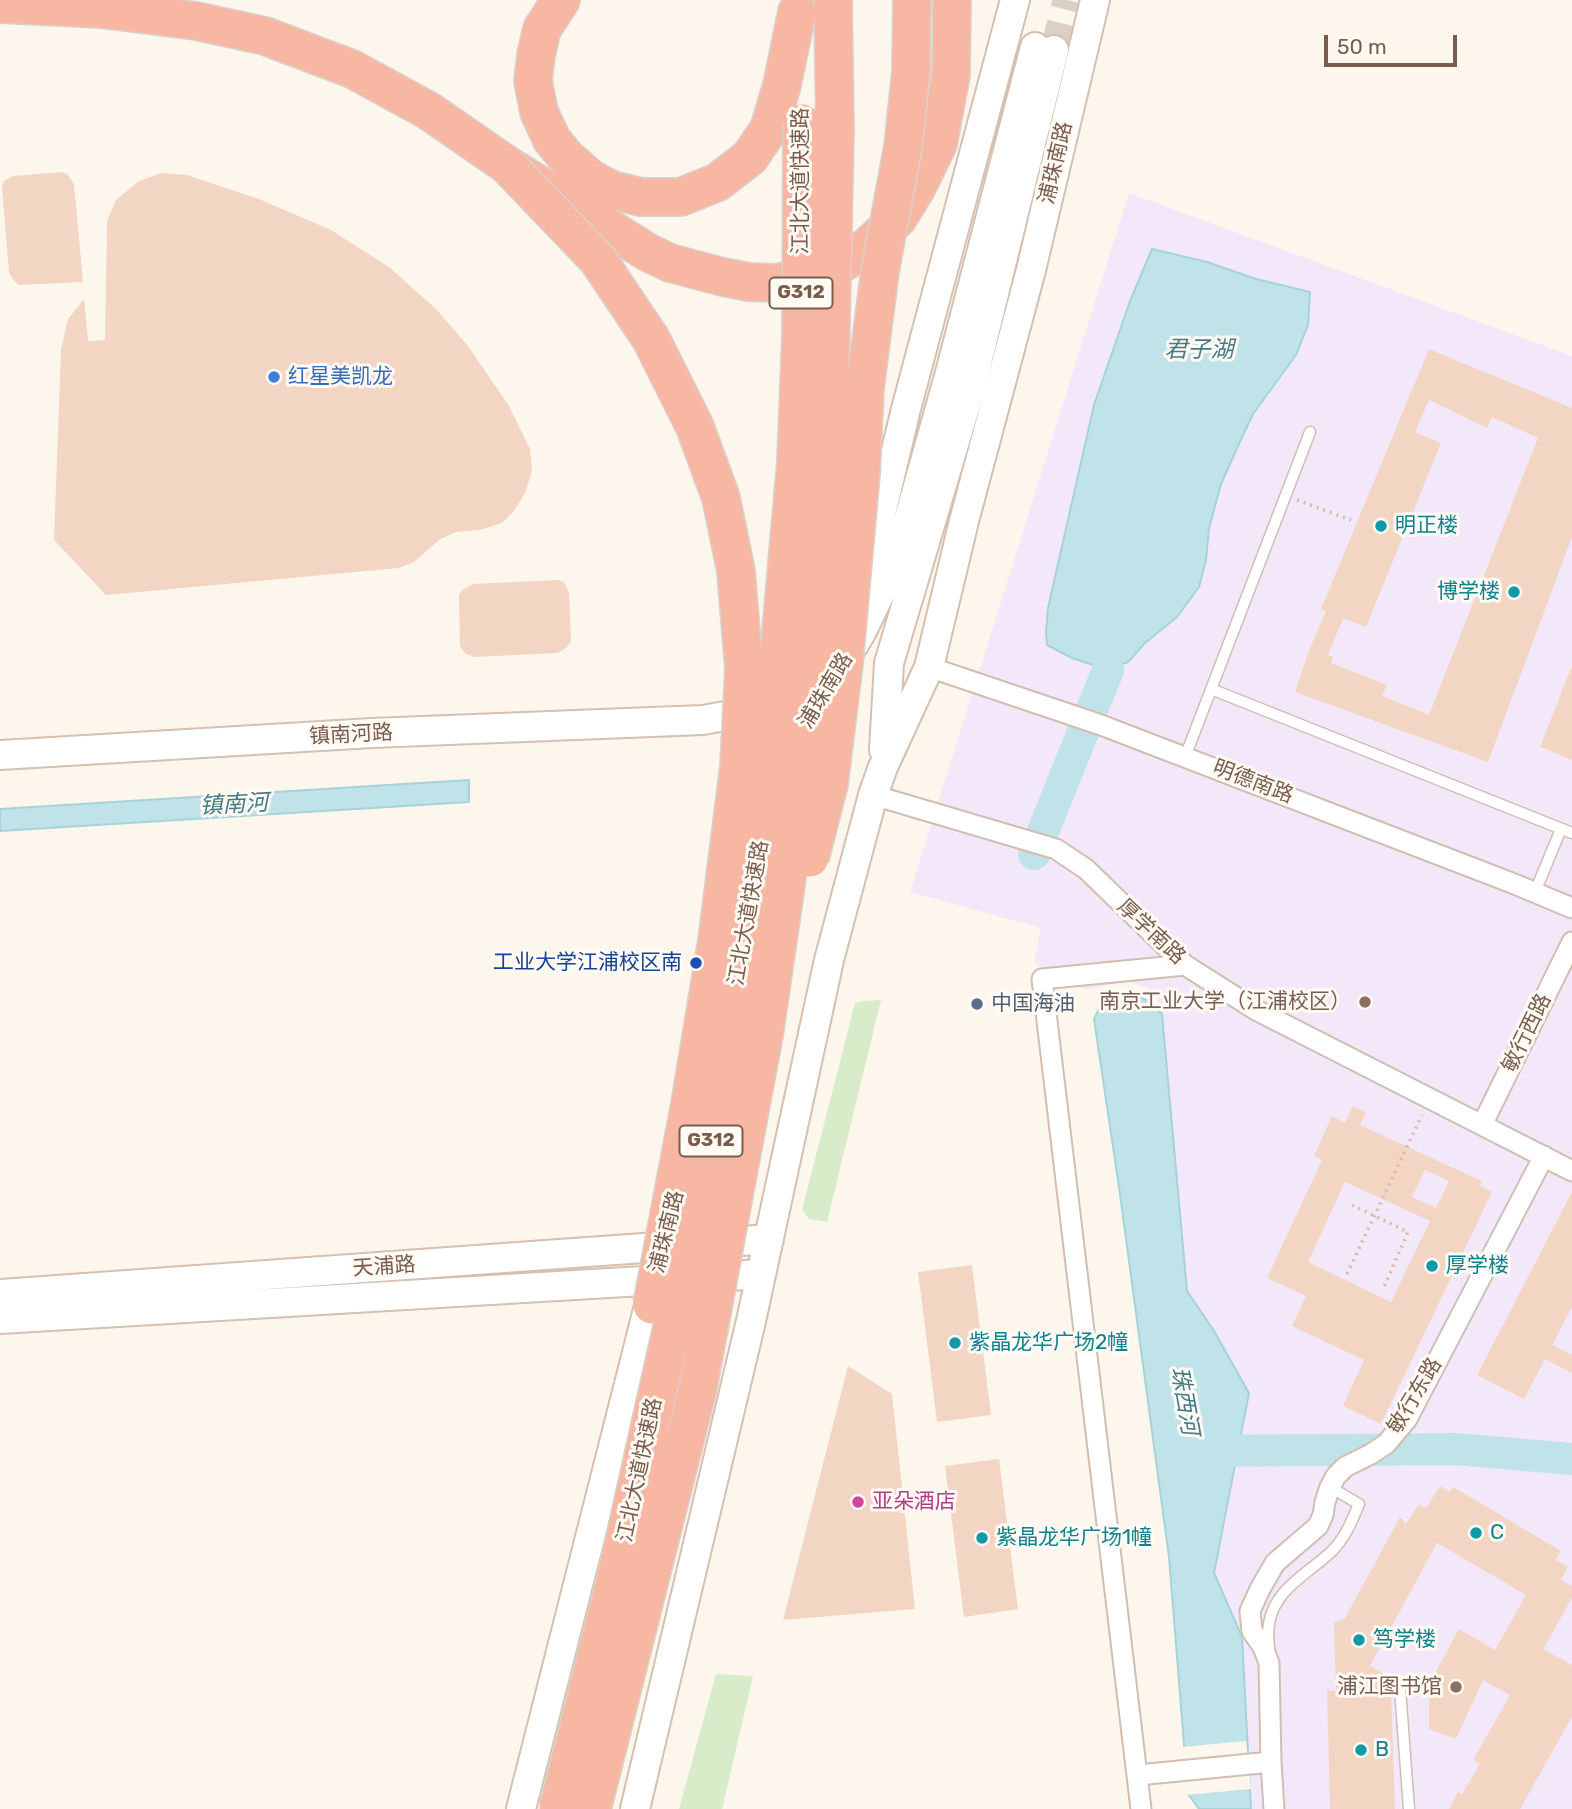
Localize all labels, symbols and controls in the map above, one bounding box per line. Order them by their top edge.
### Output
scale bar [1327,21,1460,65]
text: 50 m [1337,34,1387,59]
street label: 江北大道快速路 [788,108,814,254]
street label: 浦珠南路 [1034,119,1078,207]
road number: G312 [770,278,832,308]
water label: 君子湖 [1165,336,1233,364]
place label: 红星美凯龙 [288,364,393,390]
marker: 红星美凯龙 [266,369,282,385]
place label: 明正楼 [1395,513,1458,539]
marker: 明正楼 [1373,518,1389,534]
place label: 博学楼 [1437,579,1500,605]
marker: 博学楼 [1506,584,1522,600]
street label: 浦珠南路 [794,649,858,733]
street label: 镇南河路 [308,720,394,750]
street label: 明德南路 [1209,755,1297,809]
water label: 镇南河 [199,789,269,821]
street label: 江北大道快速路 [724,838,774,988]
street label: 厚学南路 [1112,894,1190,970]
place label: 工业大学江浦校区南 [493,950,682,976]
marker: 工业大学江浦校区南 [688,955,704,971]
place label: 南京工业大学（江浦校区） [1099,989,1351,1015]
street label: 敏行西路 [1497,990,1557,1076]
place label: 中国海油 [991,991,1075,1017]
marker: 南京工业大学（江浦校区） [1357,994,1373,1010]
marker: 中国海油 [969,996,985,1012]
road number: G312 [680,1126,742,1156]
street label: 浦珠南路 [645,1188,689,1276]
street label: 天浦路 [352,1252,416,1282]
place label: 厚学楼 [1446,1253,1509,1279]
marker: 厚学楼 [1424,1258,1440,1274]
place label: 紫晶龙华广场2幢 [969,1330,1128,1356]
marker: 紫晶龙华广场2幢 [947,1335,963,1351]
street label: 敏行东路 [1383,1354,1447,1438]
water label: 珠西河 [1164,1365,1204,1437]
street label: 江北大道快速路 [612,1395,668,1545]
place label: 亚朵酒店 [872,1489,956,1515]
marker: 亚朵酒店 [850,1494,866,1510]
place label: C [1490,1520,1504,1546]
place label: 紫晶龙华广场1幢 [996,1525,1152,1551]
marker: C [1468,1525,1484,1541]
marker: 紫晶龙华广场1幢 [974,1530,990,1546]
place label: 笃学楼 [1373,1627,1436,1653]
marker: 笃学楼 [1351,1632,1367,1648]
place label: 浦江图书馆 [1337,1674,1442,1700]
marker: 浦江图书馆 [1448,1679,1464,1695]
place label: B [1375,1737,1389,1763]
marker: B [1353,1742,1369,1758]

